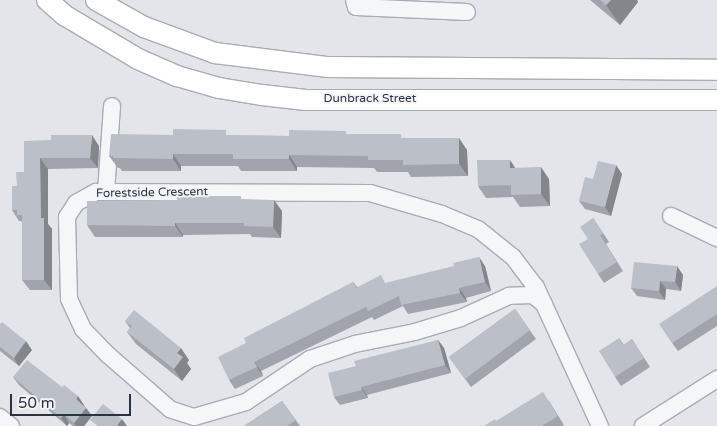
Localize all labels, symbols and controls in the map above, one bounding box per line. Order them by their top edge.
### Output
street label: Dunbrack Street [324,92,416,106]
street label: Forestside Crescent [96,185,208,201]
scale bar [12,384,134,416]
text: 50 m [18,394,55,412]

